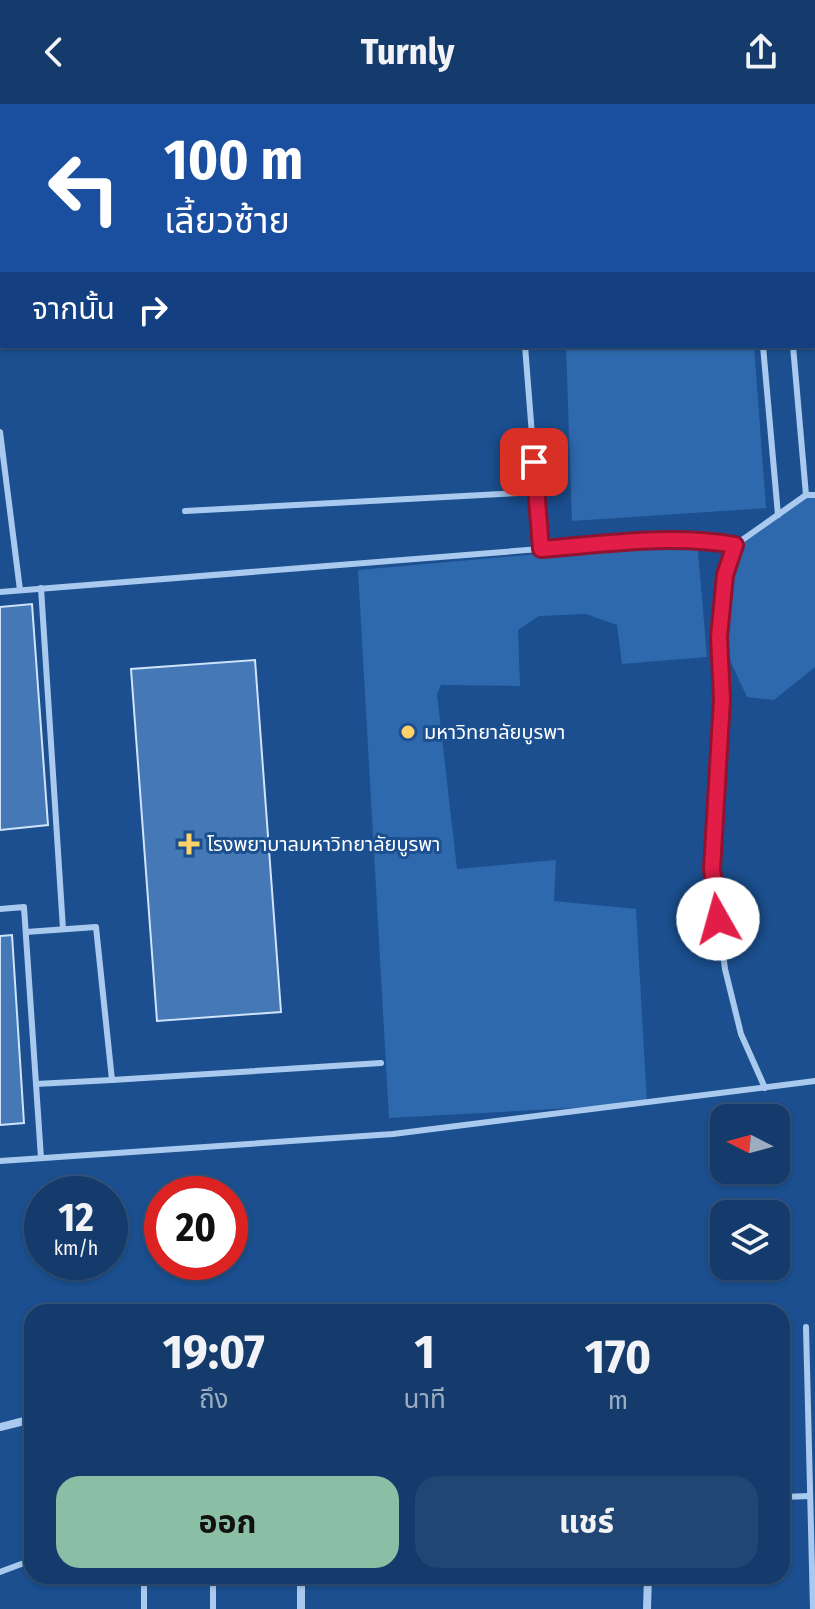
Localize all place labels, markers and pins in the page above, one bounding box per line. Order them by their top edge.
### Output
pin [500,428,568,496]
place label: มหาวิทยาลัยบูรพา [424,720,565,745]
marker: มหาวิทยาลัยบูรพา [399,723,417,741]
place label: โรงพยาบาลมหาวิทยาลัยบูรพา [207,832,440,857]
marker: โรงพยาบาลมหาวิทยาลัยบูรพา [178,833,200,855]

